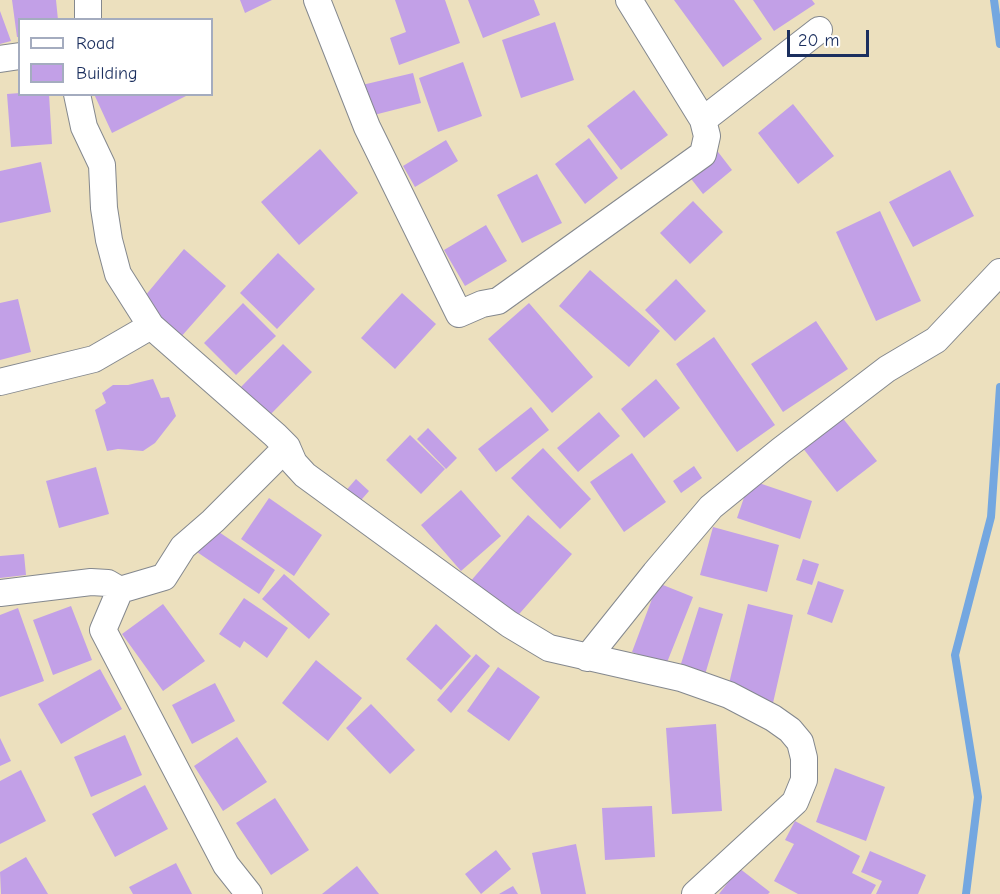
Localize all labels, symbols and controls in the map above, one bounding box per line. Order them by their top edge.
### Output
legend [18,18,213,96]
scale bar [790,18,872,56]
text: 20 m [798,30,839,51]
text: Road [76,33,115,54]
text: Building [76,63,138,84]

